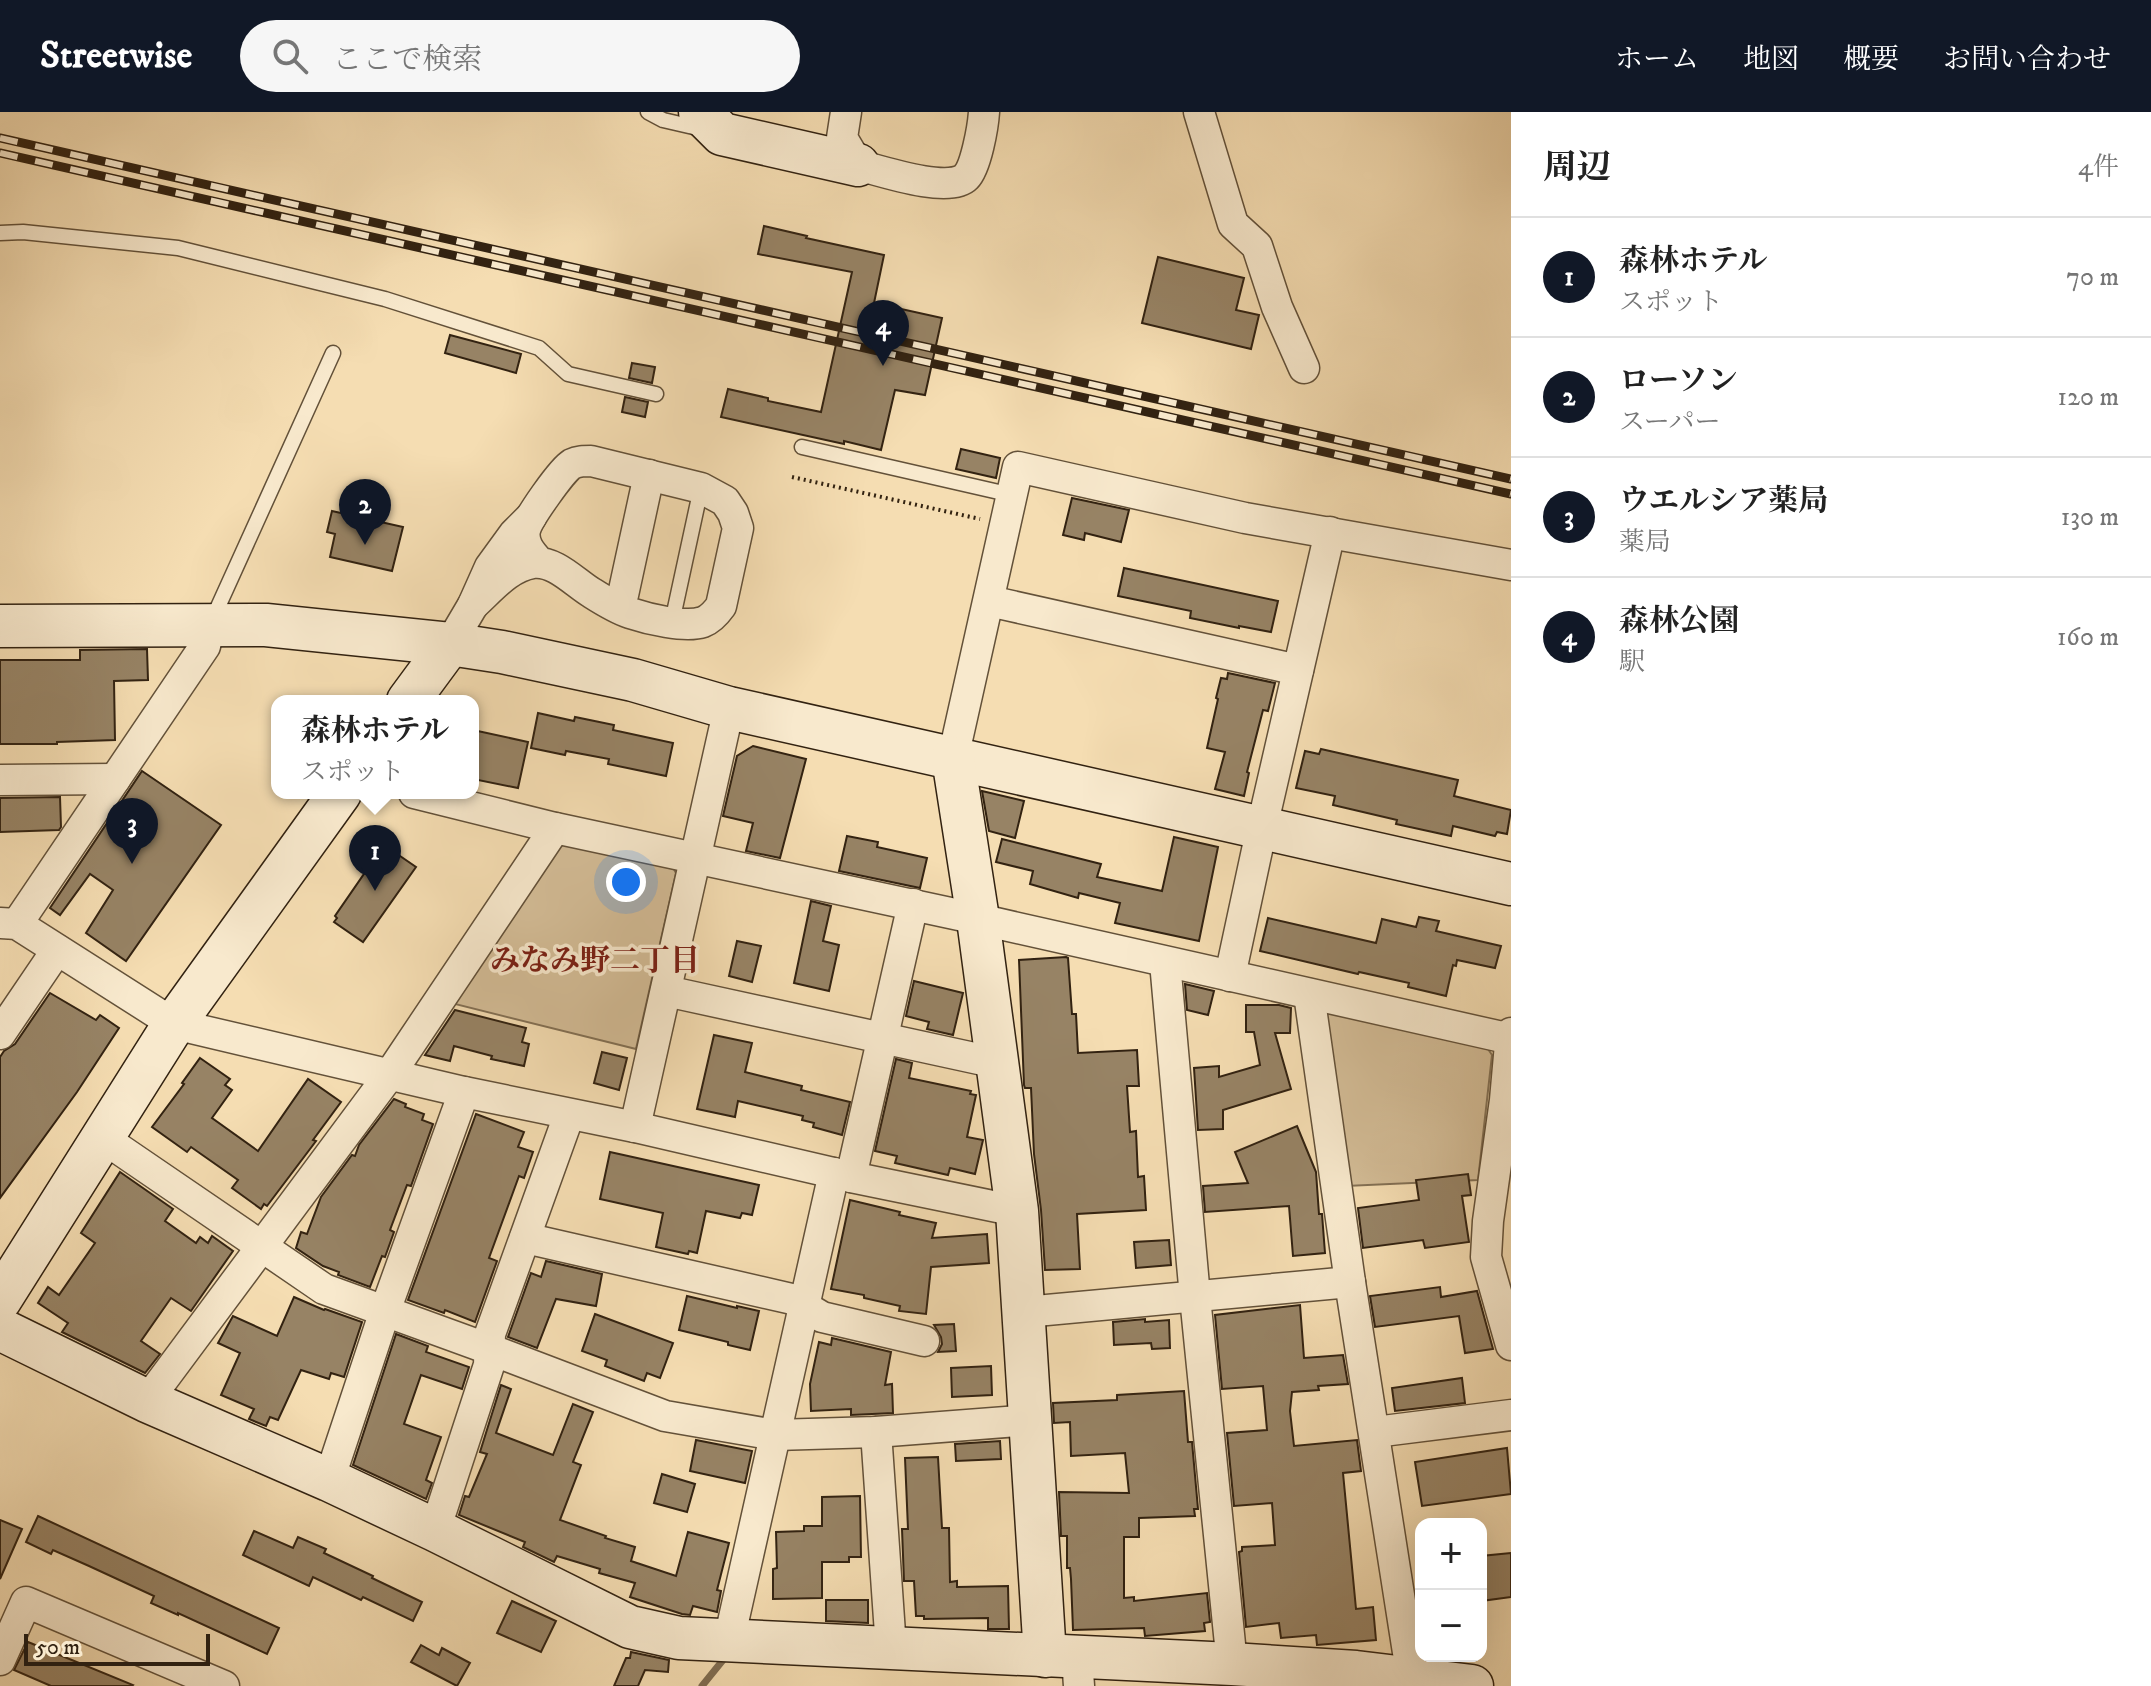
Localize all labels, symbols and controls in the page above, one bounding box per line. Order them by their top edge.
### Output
search box [240,20,800,92]
text: Streetwise [40,32,192,80]
icon: search [268,34,312,78]
text: ここで検索 [332,42,482,79]
text: ホーム [1615,42,1699,77]
text: 地図 [1743,42,1799,77]
text: 概要 [1843,42,1899,77]
text: お問い合わせ [1943,42,2111,77]
text: 周辺 [1543,147,1611,189]
text: 4件 [2078,151,2119,184]
text: 森林ホテル [1619,243,1768,280]
text: 1 [1564,261,1574,294]
text: 70 m [2066,261,2119,294]
text: スポット [1619,286,1723,319]
pin: 4 [857,300,909,366]
text: ローソン [1619,363,1738,400]
text: 2 [1563,381,1575,414]
text: 120 m [2058,381,2119,414]
text: スーパー [1619,406,1720,439]
pin: 2 [339,479,391,545]
text: ウエルシア薬局 [1619,483,1828,520]
text: 3 [1564,501,1574,534]
text: 130 m [2061,501,2119,534]
text: 薬局 [1619,526,1671,559]
text: 森林公園 [1619,603,1739,640]
text: 4 [1562,621,1576,654]
text: 160 m [2057,621,2119,654]
text: 駅 [1619,646,1645,679]
popup [271,695,479,799]
text: 森林ホテル [301,713,449,750]
text: スポット [301,756,405,789]
pin: 3 [106,798,158,864]
pin: 1 [349,825,401,891]
your location [606,862,646,902]
district label: みなみ野二丁目 [490,943,700,980]
map controls [1415,1518,1487,1662]
button: + [1415,1518,1487,1590]
button: − [1415,1590,1487,1662]
scale bar [24,1630,210,1666]
text: 50 m [36,1634,80,1661]

